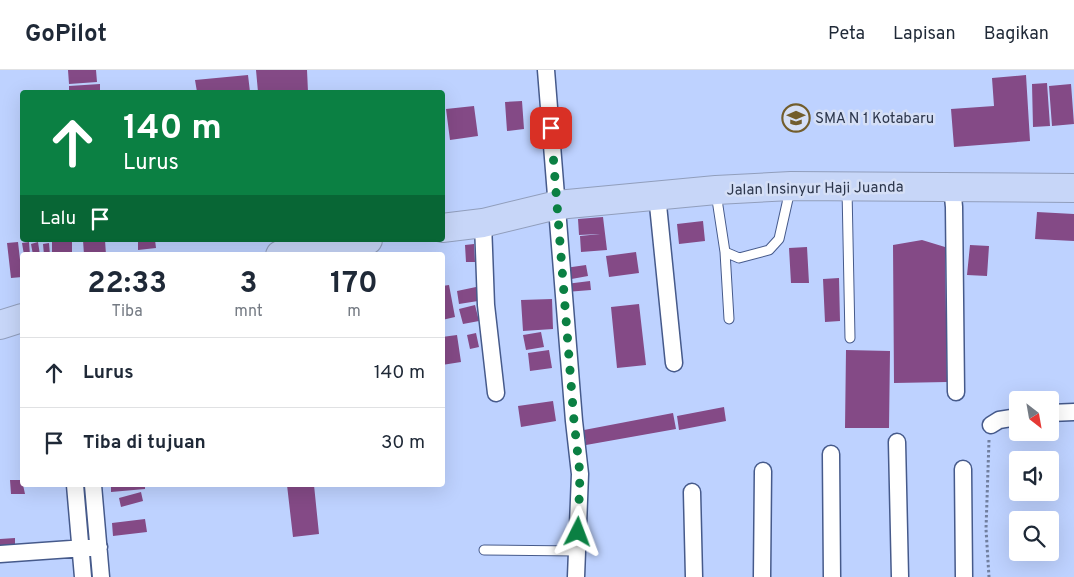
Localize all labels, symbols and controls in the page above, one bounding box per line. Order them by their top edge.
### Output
text: GoPilot [25,20,107,50]
text: Peta [828,23,865,46]
text: Lapisan [893,23,956,46]
text: Bagikan [984,23,1049,46]
school or university icon: SMA N 1 Kotabaru [781,103,811,133]
text: 140 m [123,107,222,151]
pin [530,107,572,149]
icon: ahead [40,110,105,175]
place label: SMA N 1 Kotabaru [815,110,934,129]
icon: arrive [537,114,565,142]
text: Lurus [123,150,179,177]
street label: Jalan Insinyur Haji Juanda [726,178,904,201]
icon: arrive [86,205,114,233]
text: Lalu [40,207,76,231]
text: 22:33 [87,266,167,303]
text: 3 [240,266,258,303]
text: 170 [330,266,378,303]
text: Tiba [112,302,143,322]
text: mnt [234,302,263,322]
text: m [347,302,361,322]
icon: ahead [40,359,68,387]
text: Lurus [83,361,134,385]
text: 140 m [374,361,425,385]
north arrow [1009,391,1059,441]
map controls [1009,391,1059,561]
icon: arrive [40,429,68,457]
text: Tiba di tujuan [83,431,206,455]
text: 30 m [381,431,425,455]
button: sound [1009,451,1059,501]
position arrow [551,505,603,557]
button: search [1009,511,1059,561]

